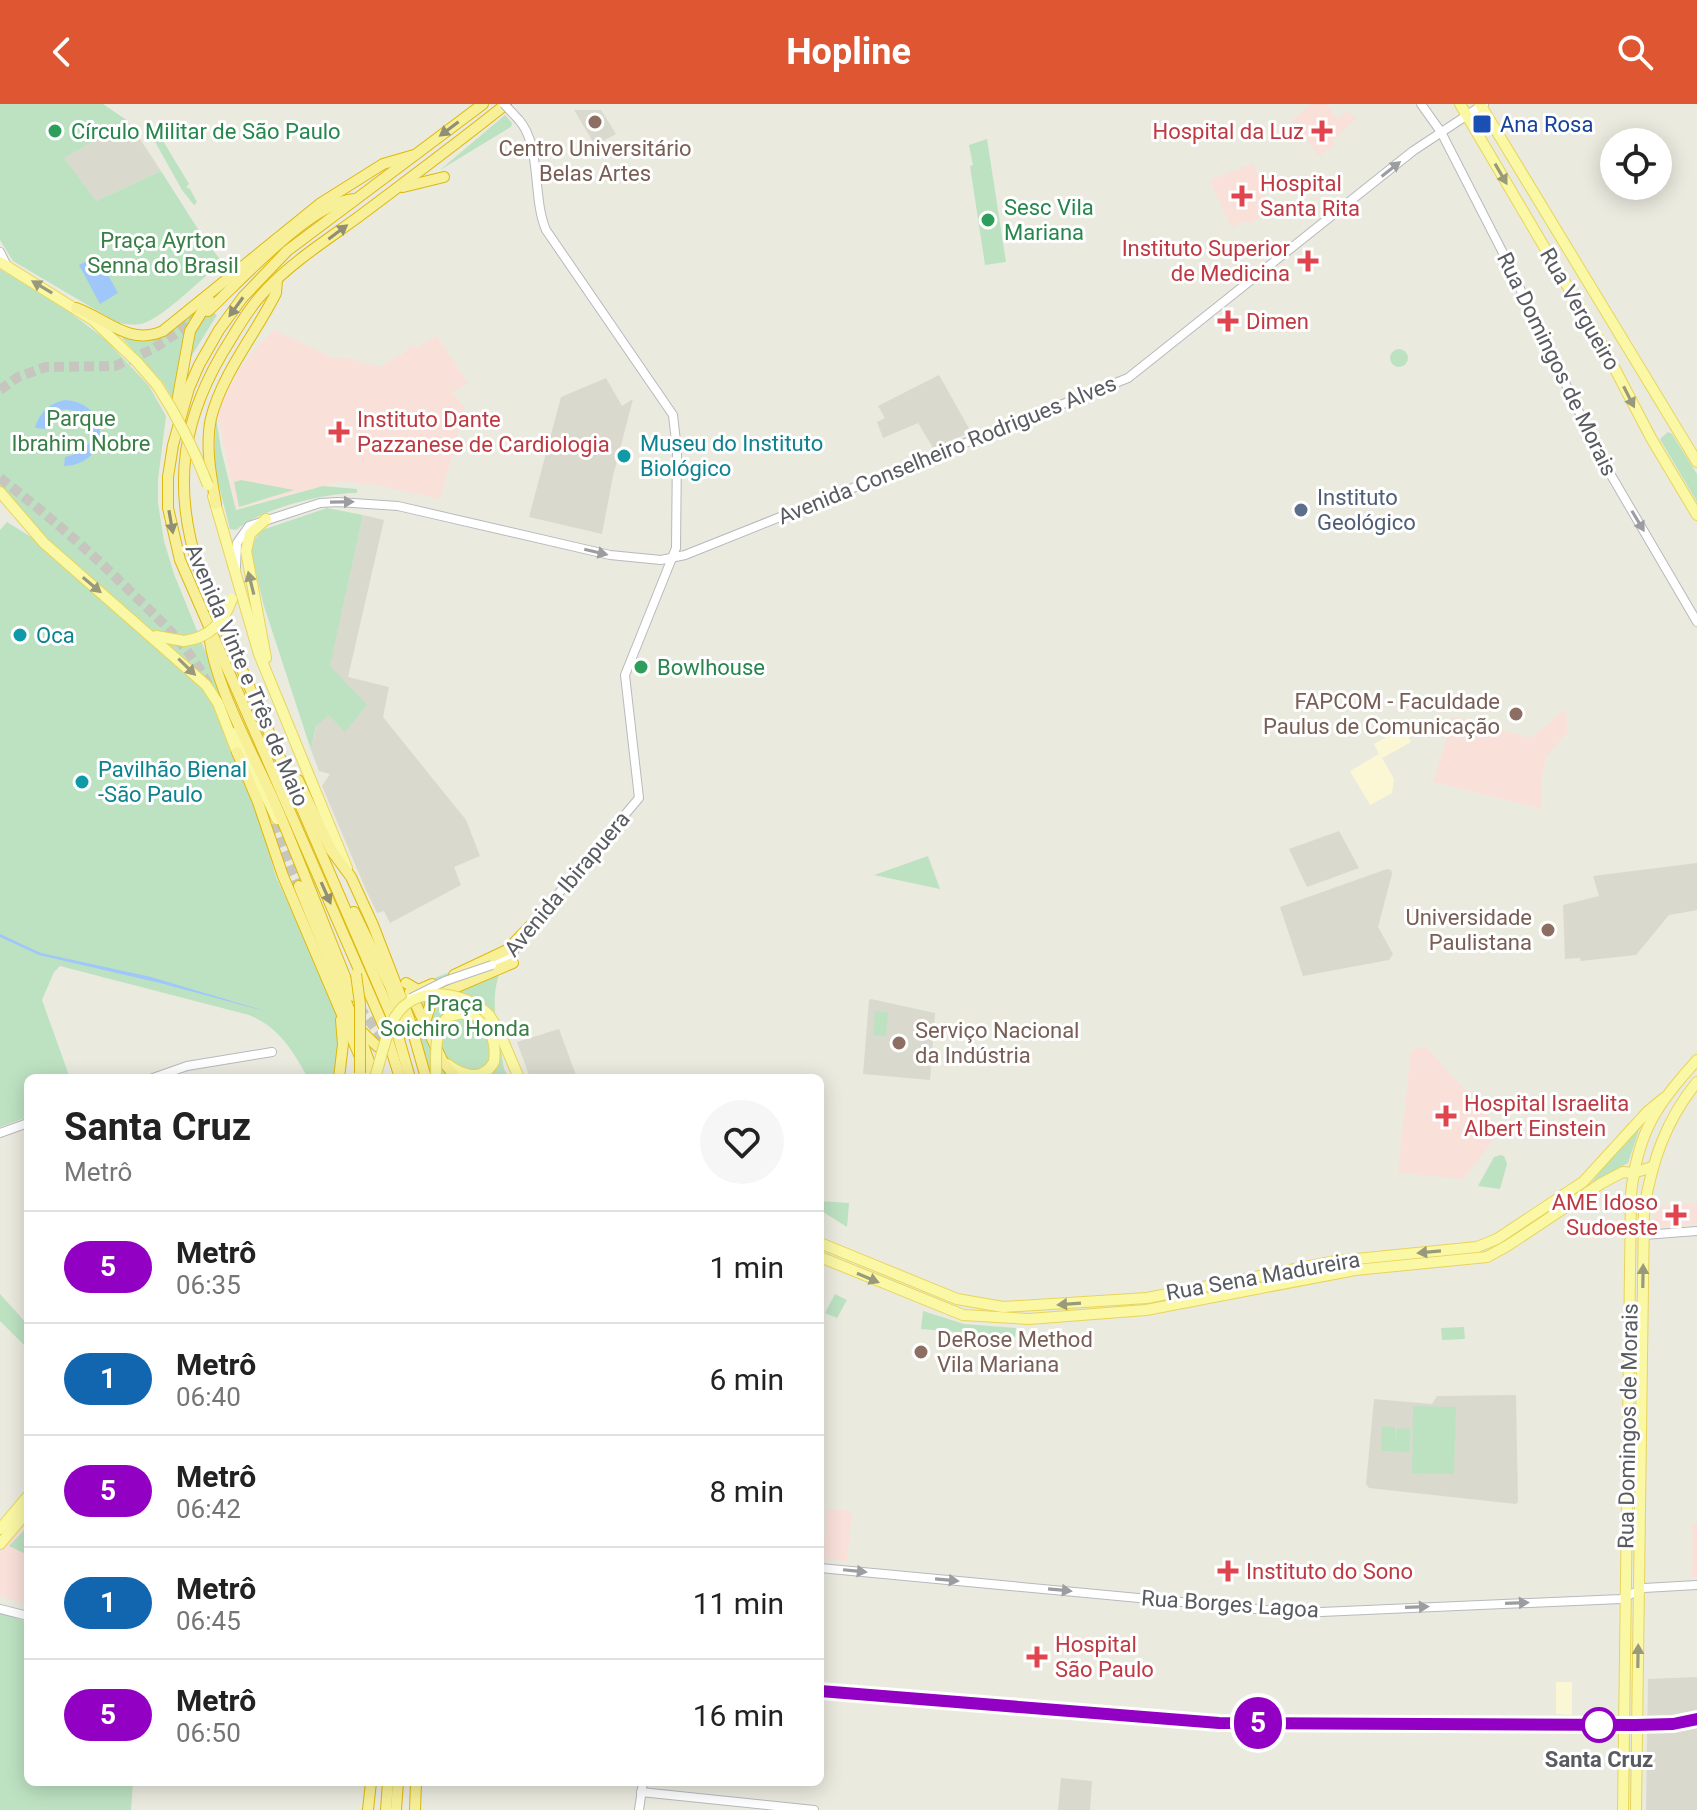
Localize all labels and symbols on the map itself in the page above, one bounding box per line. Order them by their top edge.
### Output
place label: Ana Rosa [1500,112,1593,137]
marker: Centro Universitário Belas Artes [586,113,604,131]
marker: Ana Rosa [1471,113,1493,135]
place label: Círculo Militar de São Paulo [71,119,341,144]
place label: Hospital da Luz [1152,119,1304,144]
marker: Hospital da Luz [1311,120,1333,142]
one-way arrow [439,121,459,137]
marker: Círculo Militar de São Paulo [46,122,64,140]
place label: Centro Universitário Belas Artes [498,136,692,186]
one-way arrow [1381,161,1401,177]
one-way arrow [1494,163,1508,185]
place label: Hospital Santa Rita [1260,171,1360,221]
marker: Hospital Santa Rita [1231,185,1253,207]
place label: Sesc Vila Mariana [1004,195,1094,245]
marker: Sesc Vila Mariana [979,211,997,229]
one-way arrow [328,224,348,240]
park label: Praça Ayrton Senna do Brasil [87,228,239,278]
place label: Instituto Superior de Medicina [1122,236,1291,286]
street label: Rua Vergueiro [1535,243,1625,375]
street label: Rua Domingos de Morais [1492,248,1622,480]
marker: Instituto Superior de Medicina [1297,250,1319,272]
one-way arrow [31,281,53,295]
one-way arrow [228,296,244,317]
place label: Dimen [1246,309,1309,334]
marker: Dimen [1217,310,1239,332]
street label: Avenida Conselheiro Rodrigues Alves [774,370,1120,530]
one-way arrow [1623,386,1636,409]
park label: Parque Ibrahim Nobre [11,406,151,456]
place label: Instituto Dante Pazzanese de Cardiologia [357,407,610,457]
marker: Instituto Dante Pazzanese de Cardiologia [328,421,350,443]
place label: Museu do Instituto Biológico [640,431,823,481]
marker: Museu do Instituto Biológico [615,447,633,465]
place label: Instituto Geológico [1317,485,1416,535]
one-way arrow [330,496,355,509]
marker: Instituto Geológico [1292,501,1310,519]
one-way arrow [165,510,178,535]
one-way arrow [1631,510,1645,532]
street label: Avenida Vinte e Três de Maio [180,540,314,810]
one-way arrow [584,546,609,559]
one-way arrow [244,571,256,596]
one-way arrow [81,576,101,593]
place label: Oca [36,623,75,648]
marker: Oca [11,626,29,644]
place label: Bowlhouse [657,655,765,680]
one-way arrow [177,657,196,675]
marker: Bowlhouse [632,658,650,676]
place label: FAPCOM - Faculdade Paulus de Comunicação [1263,689,1500,739]
marker: FAPCOM - Faculdade Paulus de Comunicação [1507,705,1525,723]
place label: Pavilhão Bienal -São Paulo [98,757,247,807]
marker: Pavilhão Bienal -São Paulo [73,773,91,791]
street label: Avenida Ibirapuera [499,807,635,961]
one-way arrow [319,881,333,905]
place label: Universidade Paulistana [1405,905,1532,955]
marker: Universidade Paulistana [1539,921,1557,939]
park label: Praça Soichiro Honda [380,991,530,1041]
place label: Serviço Nacional da Indústria [915,1018,1079,1068]
marker: Serviço Nacional da Indústria [890,1034,908,1052]
place label: Hospital Israelita Albert Einstein [1464,1091,1629,1141]
marker: Hospital Israelita Albert Einstein [1435,1105,1457,1127]
place label: AME Idoso Sudoeste [1552,1190,1658,1240]
marker: AME Idoso Sudoeste [1665,1204,1687,1226]
one-way arrow [1416,1246,1441,1259]
street label: Rua Sena Madureira [1164,1247,1362,1305]
one-way arrow [1637,1263,1649,1288]
one-way arrow [857,1271,880,1284]
one-way arrow [1056,1297,1081,1310]
street label: Rua Domingos de Morais [1613,1303,1643,1549]
place label: DeRose Method Vila Mariana [937,1327,1093,1377]
marker: DeRose Method Vila Mariana [912,1343,930,1361]
place label: Instituto do Sono [1246,1559,1413,1584]
marker: Instituto do Sono [1217,1560,1239,1582]
one-way arrow [843,1565,868,1578]
one-way arrow [935,1574,960,1587]
one-way arrow [1048,1584,1073,1597]
street label: Rua Borges Lagoa [1140,1585,1320,1623]
one-way arrow [1505,1596,1530,1609]
one-way arrow [1405,1600,1430,1613]
place label: Hospital São Paulo [1055,1632,1154,1682]
one-way arrow [1632,1643,1644,1668]
marker: Hospital São Paulo [1026,1646,1048,1668]
line badge: 5 [1232,1697,1284,1749]
marker: Santa Cruz [1582,1708,1616,1742]
place label: Santa Cruz [1545,1747,1653,1772]

